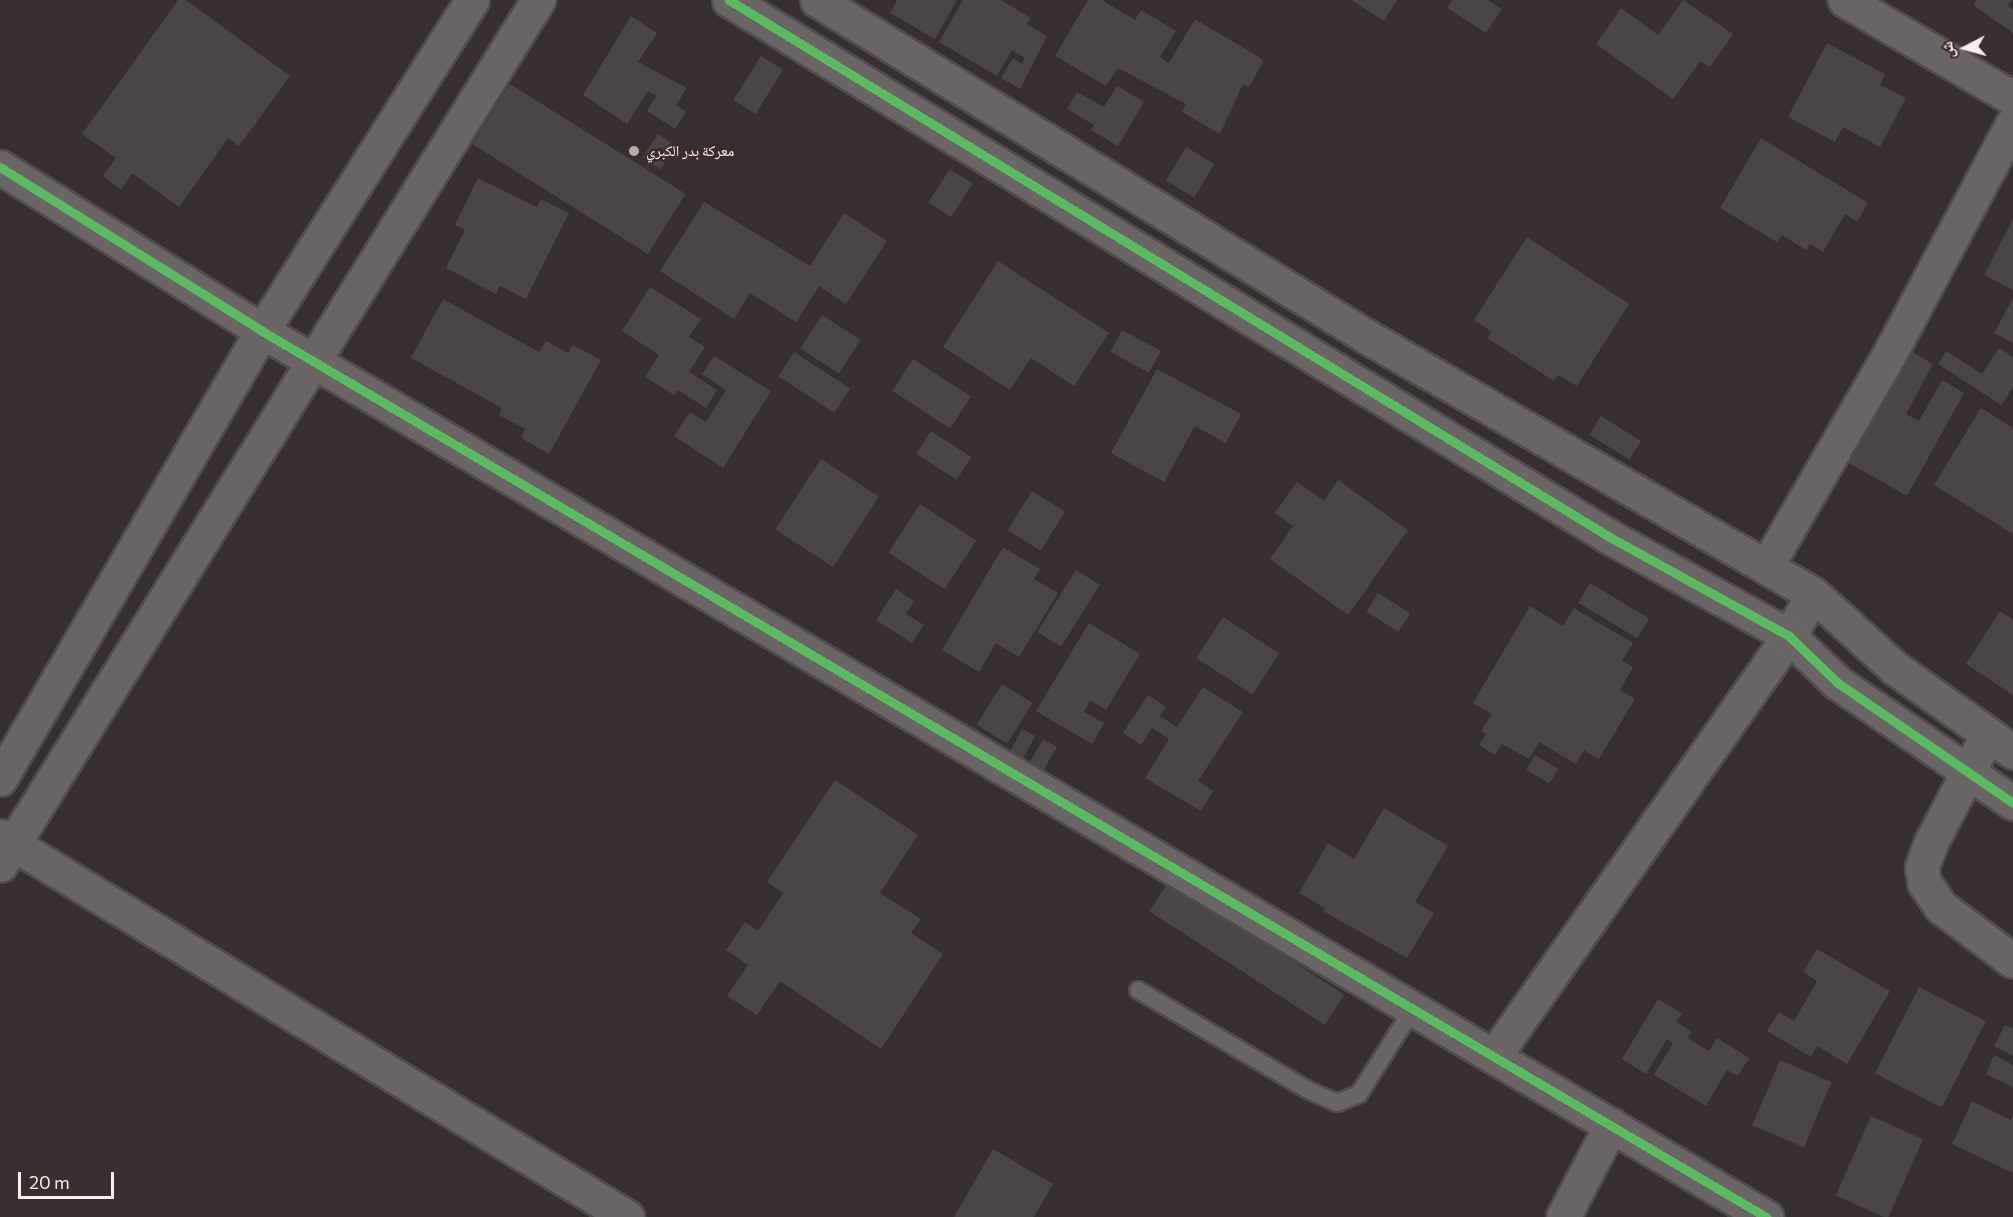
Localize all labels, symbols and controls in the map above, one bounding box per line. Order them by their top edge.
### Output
north arrow [1935,18,1995,78]
text: ش [1936,41,1957,59]
place label: معركة بدر الكبري [646,142,734,160]
marker: معركة بدر الكبري [627,144,641,158]
scale bar [21,1160,117,1198]
text: 20 m [29,1171,70,1193]

